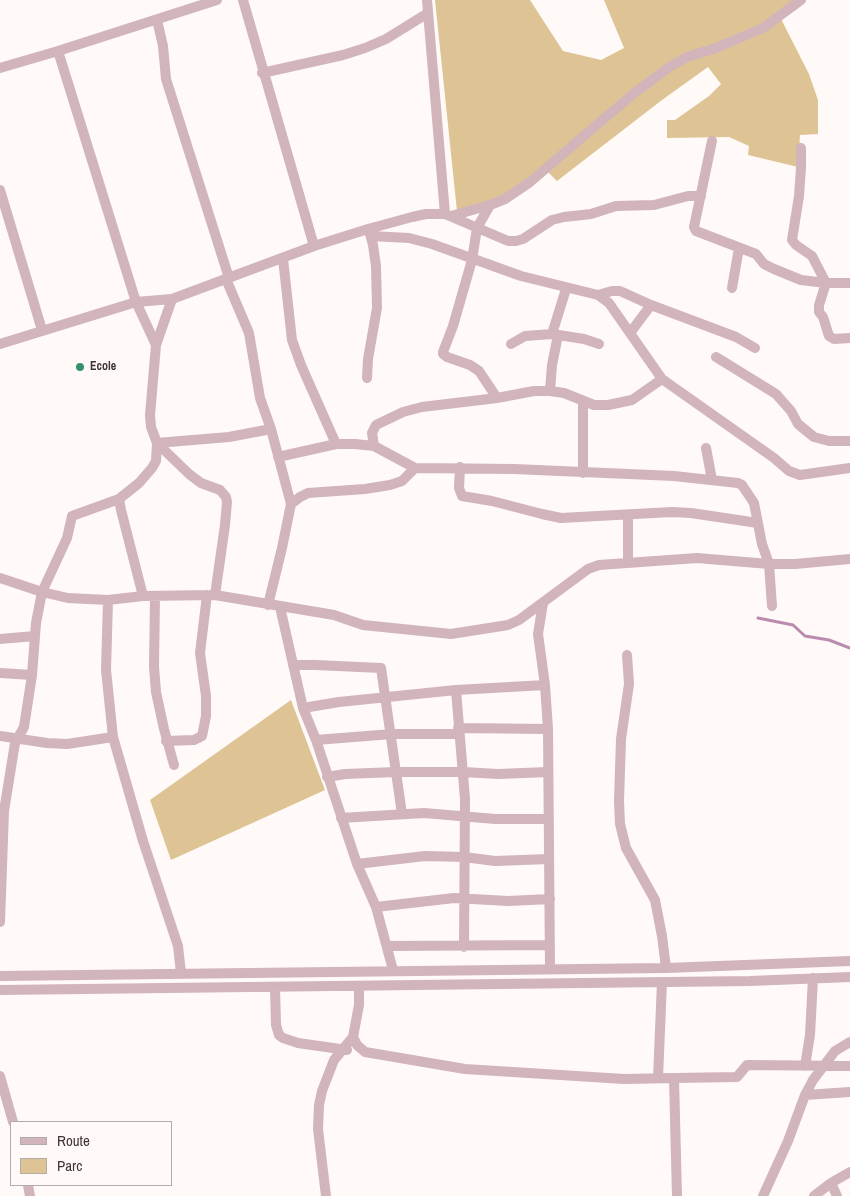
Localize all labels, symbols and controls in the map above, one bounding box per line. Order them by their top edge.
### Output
place label: Ecole [90,360,116,374]
marker: Ecole [74,361,86,373]
legend [10,1121,172,1186]
text: Route [57,1130,90,1151]
text: Parc [57,1155,82,1176]

